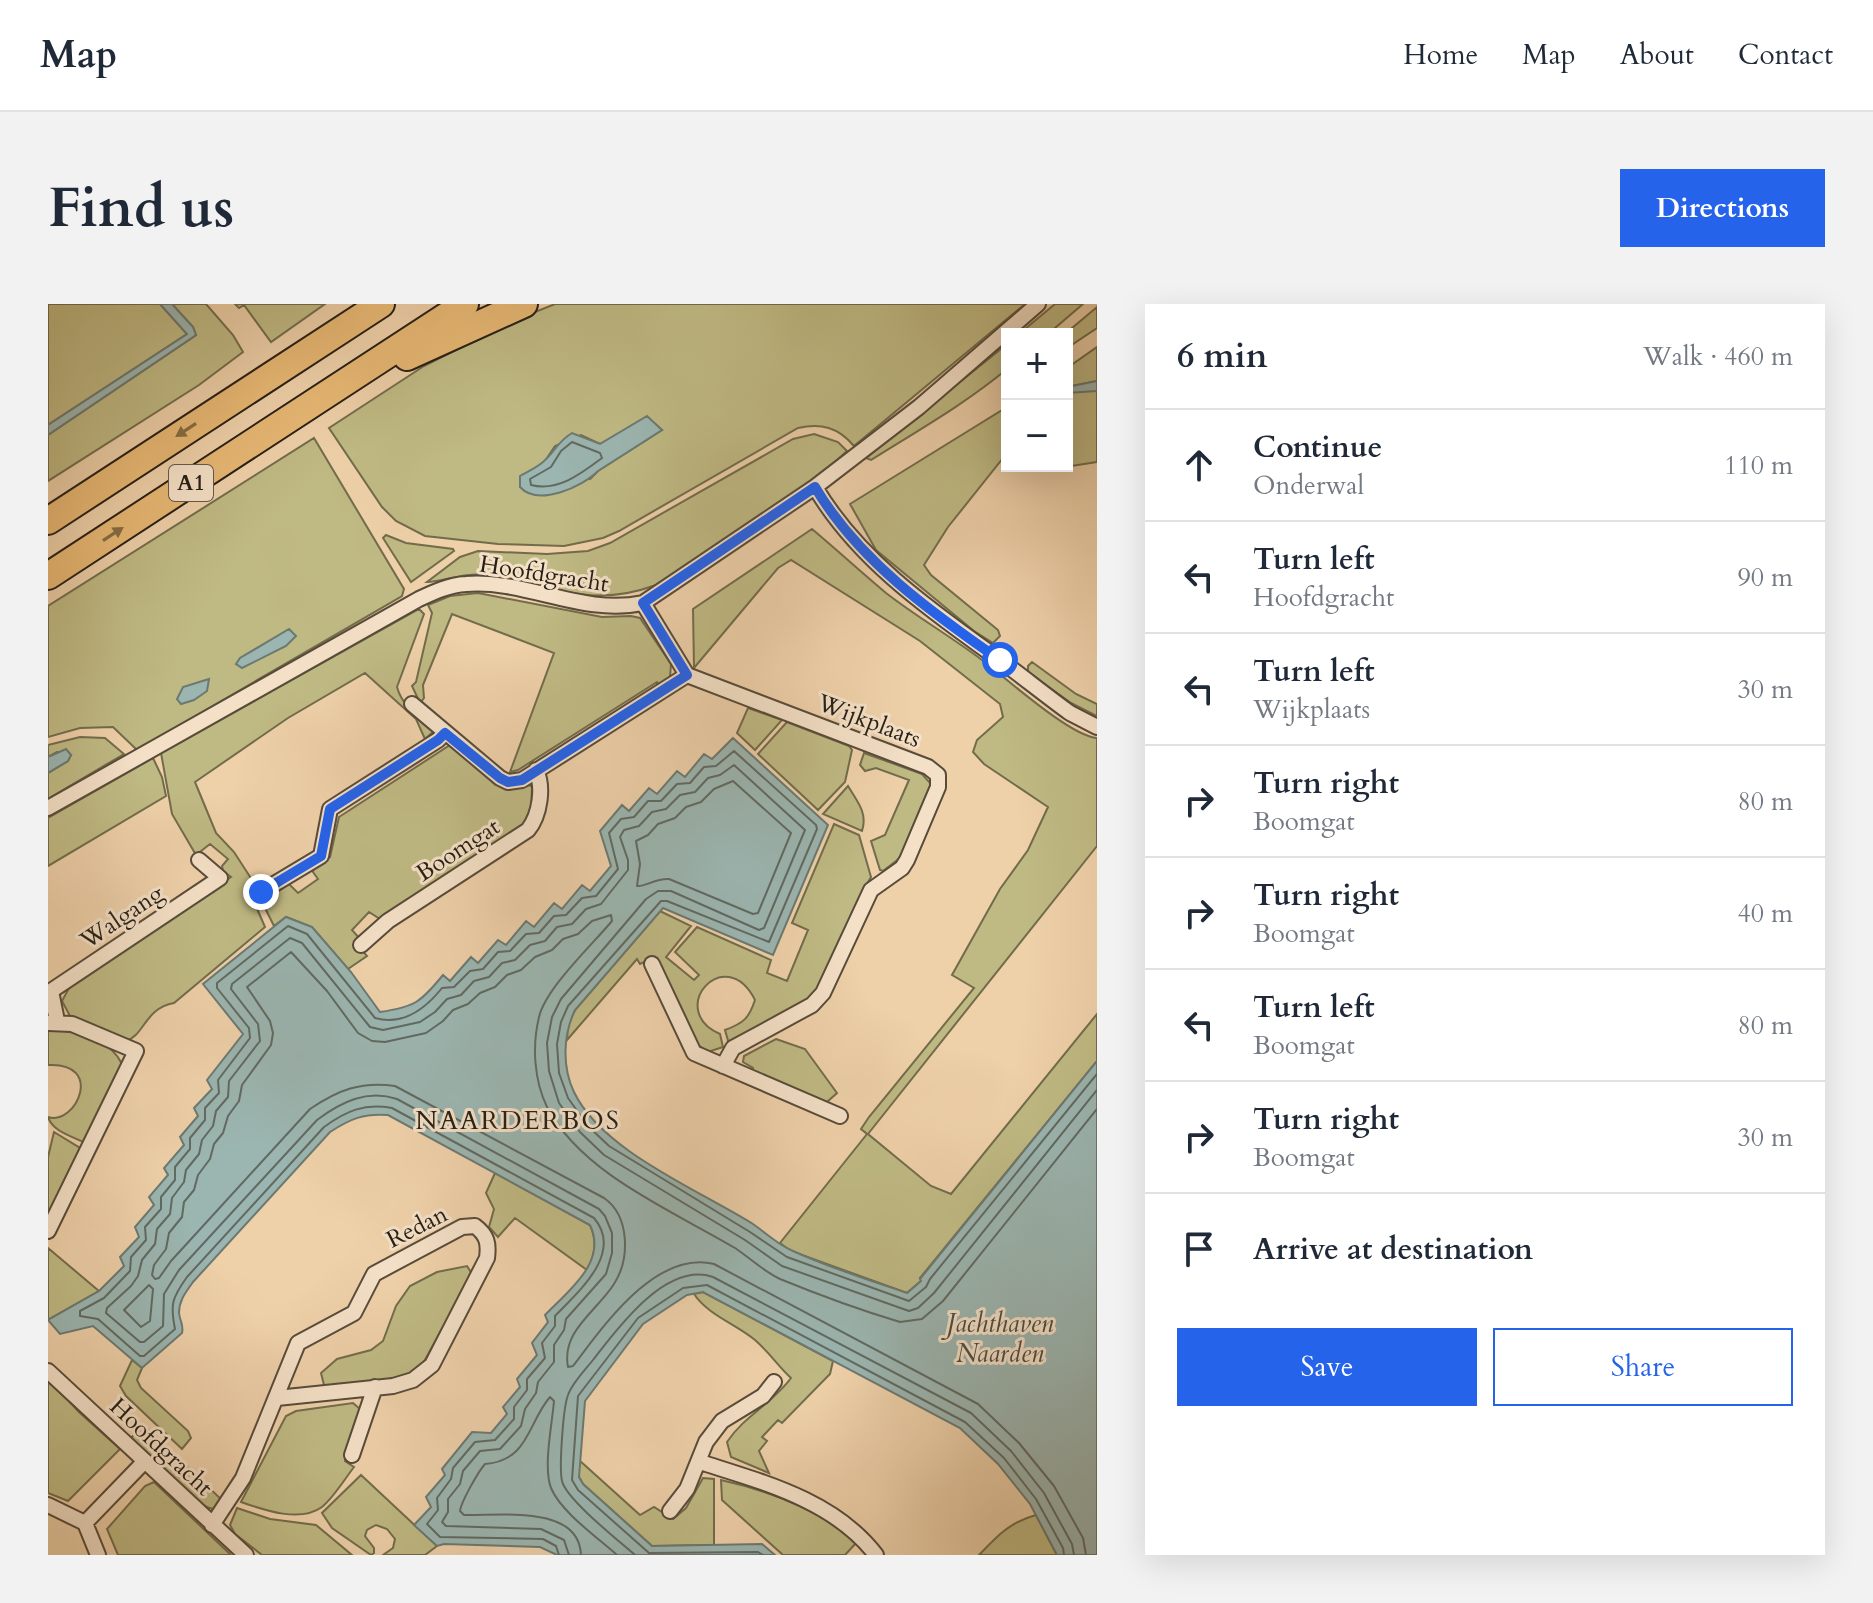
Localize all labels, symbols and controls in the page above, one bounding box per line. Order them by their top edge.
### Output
text: Map [40,29,117,81]
text: Home [1403,36,1478,74]
text: Map [1522,36,1576,74]
text: About [1620,36,1694,74]
text: Contact [1738,36,1833,74]
button: Directions [1620,169,1825,247]
text: Find us [48,171,234,246]
map controls [1001,328,1073,472]
button: + [1001,328,1073,400]
text: 6 min [1177,333,1268,379]
text: Walk · 460 m [1643,339,1793,374]
button: − [1001,400,1073,472]
one-way arrow [175,423,197,437]
text: Continue [1253,427,1382,468]
icon: ahead [1177,443,1221,487]
text: 110 m [1724,448,1793,483]
road number: A1 [169,465,213,501]
text: Onderwal [1253,468,1364,503]
one-way arrow [103,526,124,541]
text: Turn left [1253,539,1375,580]
street label: Hoofdgracht [477,548,611,601]
icon: left [1177,555,1221,599]
text: 90 m [1737,560,1793,595]
text: Hoofdgracht [1253,580,1394,615]
route start [982,642,1018,678]
text: Turn left [1253,651,1375,692]
icon: left [1177,667,1221,711]
text: 30 m [1737,672,1793,707]
street label: Wijkplaats [812,686,925,756]
text: Wijkplaats [1253,692,1370,727]
text: Turn right [1253,763,1399,804]
icon: right [1177,779,1221,823]
text: 80 m [1737,784,1793,819]
text: Boomgat [1253,804,1355,839]
street label: Boomgat [410,810,507,889]
route end [243,874,279,910]
text: Turn right [1253,875,1399,916]
street label: Walgang [73,877,171,957]
icon: right [1177,891,1221,935]
text: 40 m [1737,896,1793,931]
text: Boomgat [1253,916,1355,951]
text: Turn left [1253,987,1375,1028]
icon: left [1177,1003,1221,1047]
text: 80 m [1737,1008,1793,1043]
text: Boomgat [1253,1028,1355,1063]
text: Turn right [1253,1099,1399,1140]
district label: NAARDERBOS [415,1103,621,1138]
icon: right [1177,1115,1221,1159]
text: 30 m [1737,1120,1793,1155]
text: Boomgat [1253,1140,1355,1175]
street label: Redan [381,1198,453,1256]
icon: arrive [1177,1227,1221,1271]
text: Arrive at destination [1253,1229,1533,1270]
water label: Jachthaven Naarden [941,1306,1054,1371]
button: Save [1177,1328,1477,1406]
button: Share [1493,1328,1793,1406]
street label: Hoofdgracht [102,1390,220,1504]

